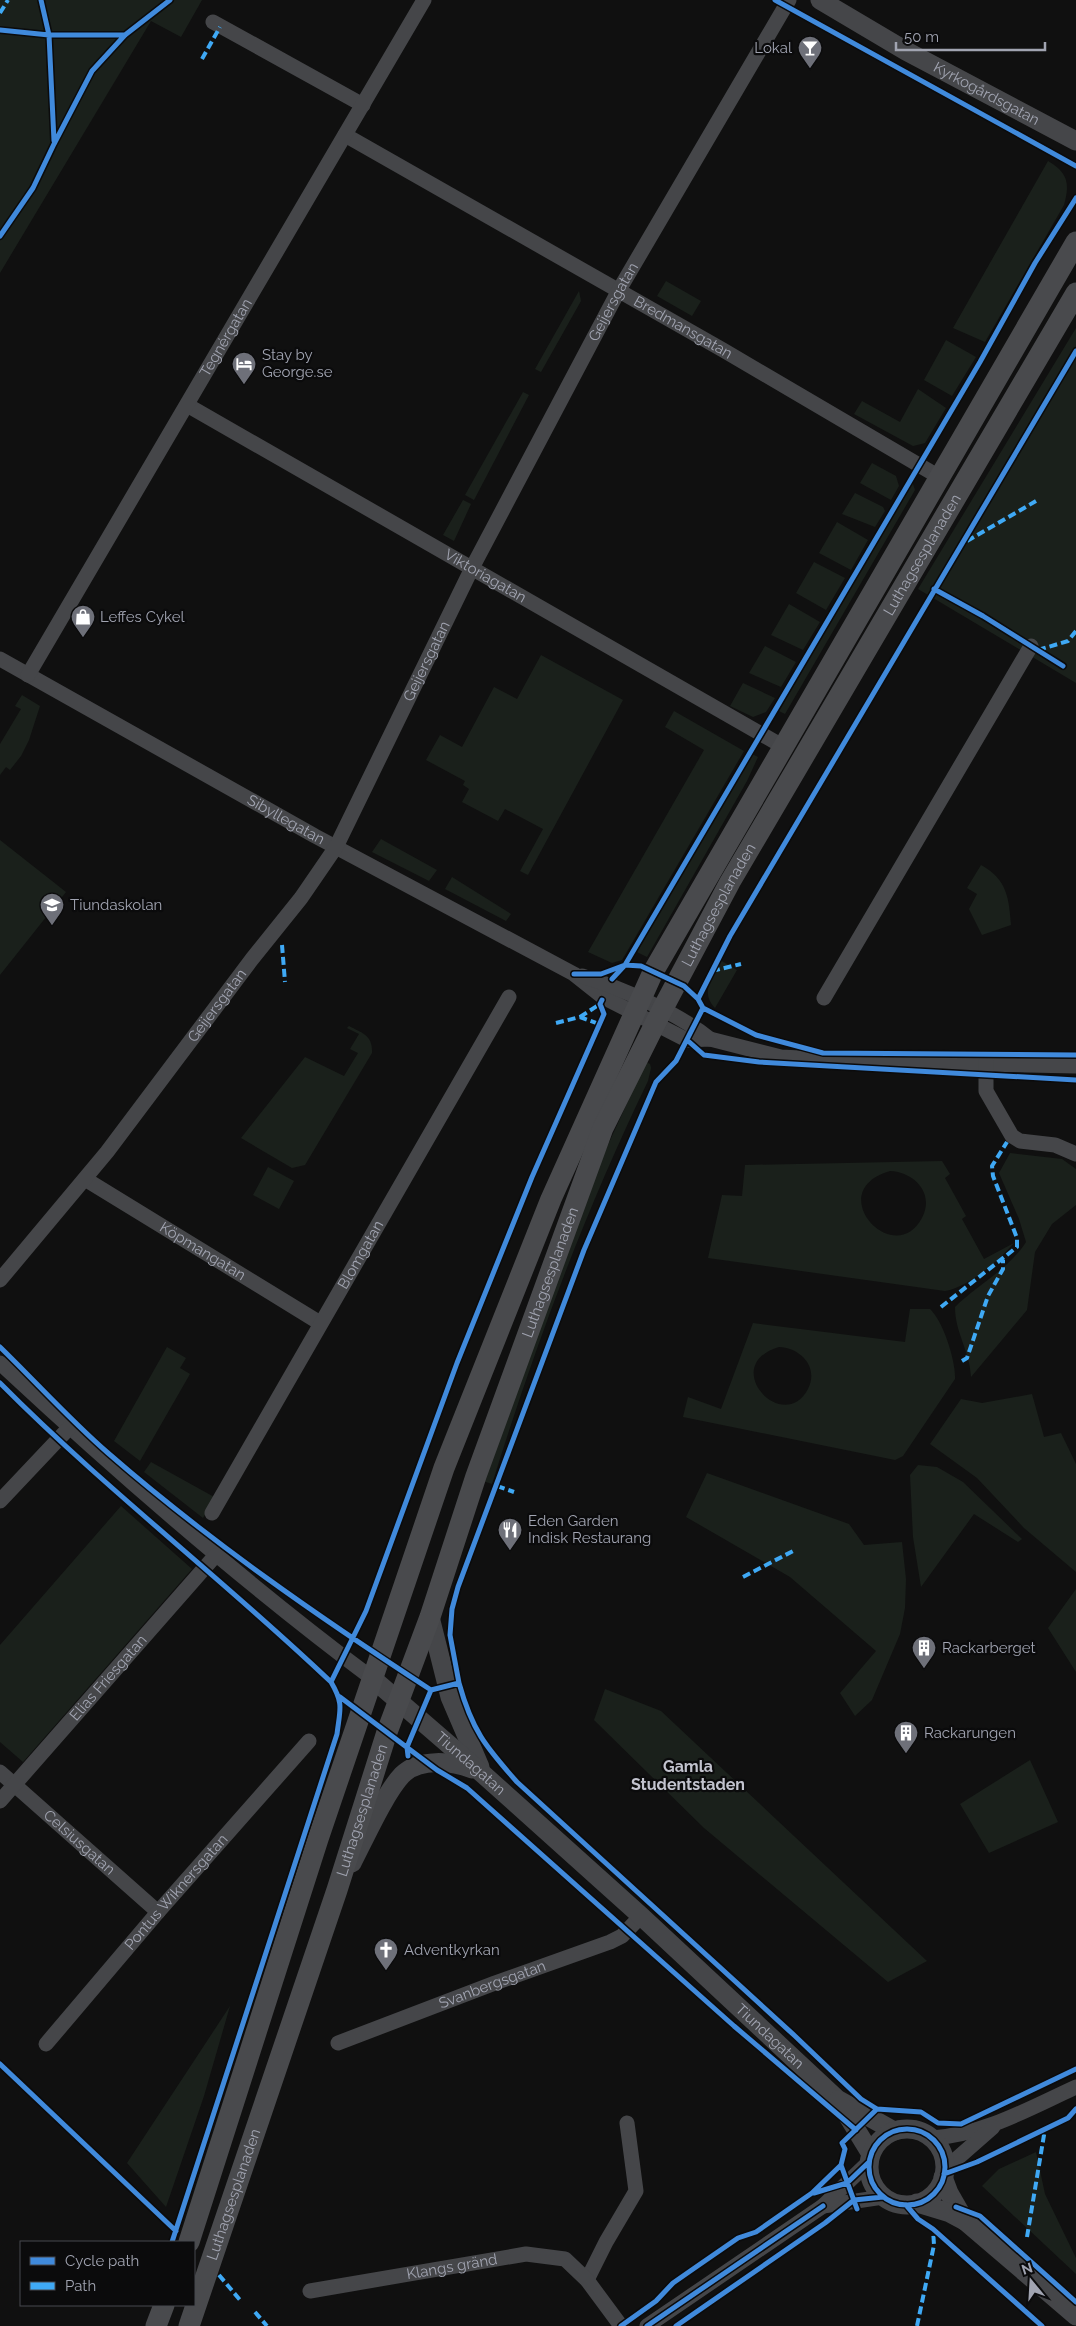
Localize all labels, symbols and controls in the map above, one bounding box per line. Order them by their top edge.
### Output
scale bar [896,20,1045,52]
text: 50 m [904,28,939,46]
bar icon: Lokal [797,35,823,69]
place label: Lokal [754,39,793,57]
street label: Kyrkogårdsgatan [930,58,1043,129]
street label: Geijersgatan [585,259,642,344]
street label: Bredmansgatan [631,292,736,363]
street label: Tegnérgatan [196,295,256,380]
place label: Stay by George.se [262,346,333,381]
hotel icon: Stay by George.se [231,351,257,385]
street label: Luthagsesplanaden [880,491,965,619]
street label: Viktoriagatan [441,545,530,607]
shop icon: Leffes Cykel [70,604,96,638]
place label: Leffes Cykel [100,608,185,626]
street label: Geijersgatan [399,618,454,704]
street label: Sibyllegatan [244,791,328,848]
street label: Luthagsesplanaden [678,840,760,970]
school or university icon: Tiundaskolan [39,892,65,926]
place label: Tiundaskolan [70,896,162,914]
street label: Geijersgatan [184,965,250,1046]
street label: Luthagsesplanaden [518,1205,582,1340]
street label: Blomgatan [334,1217,387,1292]
street label: Köpmangatan [156,1218,249,1284]
place label: Eden Garden Indisk Restaurang [528,1512,651,1547]
restaurant icon: Eden Garden Indisk Restaurang [497,1517,523,1551]
street label: Elias Friesgatan [66,1631,151,1724]
building icon: Rackarberget [911,1635,937,1669]
place label: Rackarberget [942,1639,1036,1657]
building icon: Rackarungen [893,1720,919,1754]
place label: Rackarungen [924,1724,1016,1742]
street label: Tiundagatan [432,1728,509,1799]
street label: Luthagsesplanaden [333,1742,392,1879]
district label: Gamla Studentstaden [631,1757,745,1794]
street label: Celsiusgatan [40,1806,119,1879]
street label: Pontus Wiknersgatan [121,1831,231,1954]
church icon: Adventkyrkan [373,1937,399,1971]
place label: Adventkyrkan [404,1941,500,1959]
street label: Svanbergsgatan [436,1957,548,2013]
street label: Tiundagatan [732,2000,808,2073]
street label: Luthagsesplanaden [203,2126,264,2262]
legend [20,2241,195,2306]
street label: Klangs gränd [405,2250,499,2283]
text: Cycle path [65,2252,139,2270]
north arrow [1006,2256,1056,2306]
text: N [1019,2259,1035,2278]
text: Path [65,2277,96,2295]

